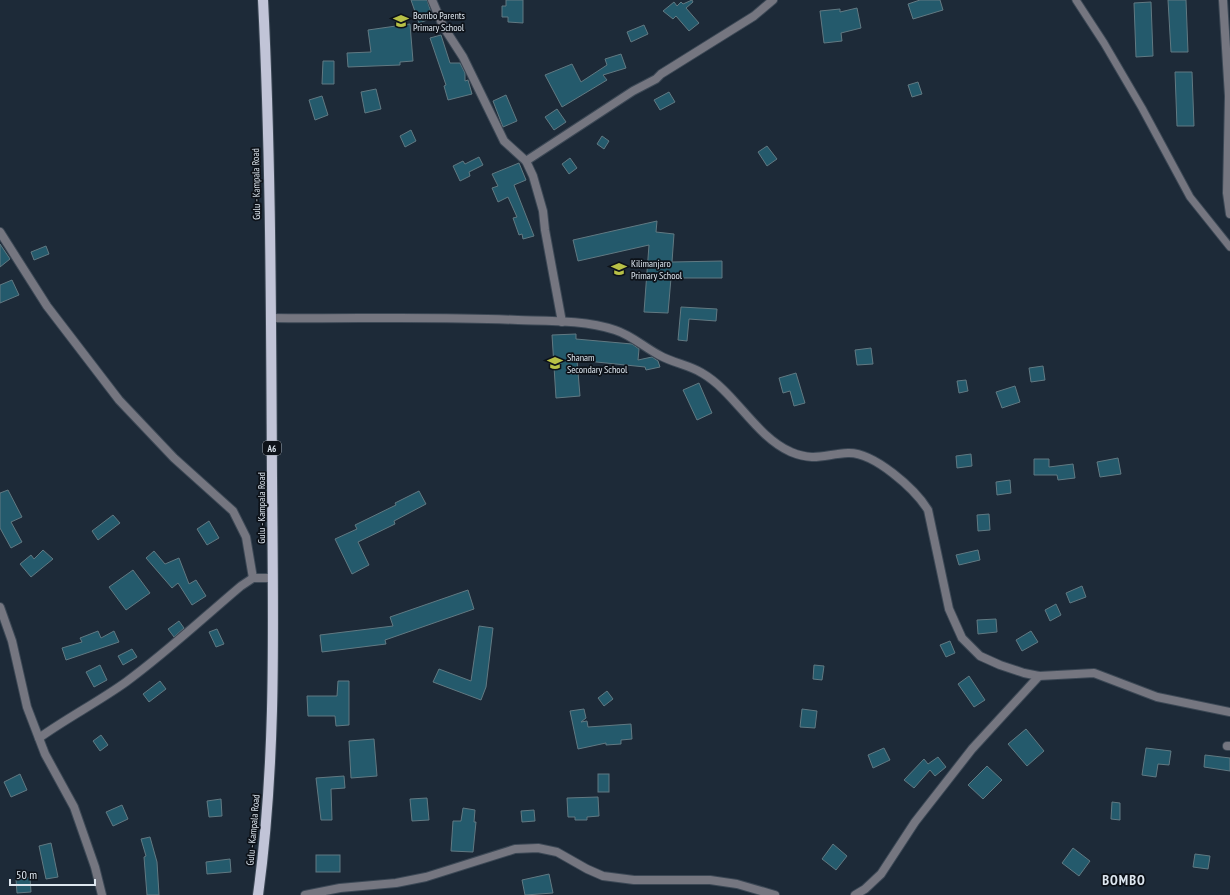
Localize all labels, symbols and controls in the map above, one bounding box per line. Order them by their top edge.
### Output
place label: Bombo Parents Primary School [413,9,466,34]
school or university icon: Bombo Parents Primary School [392,12,410,30]
street label: Gulu - Kampala Road [249,148,263,220]
place label: Kilimanjaro Primary School [631,257,683,282]
school or university icon: Kilimanjaro Primary School [610,260,628,278]
place label: Shanam Secondary School [567,351,628,376]
school or university icon: Shanam Secondary School [546,354,564,372]
road number: A6 [263,441,281,455]
street label: Gulu - Kampala Road [255,472,268,544]
street label: Gulu - Kampala Road [243,794,263,866]
scale bar [10,861,95,887]
text: 50 m [16,867,37,882]
district label: BOMBO [1102,871,1146,889]

